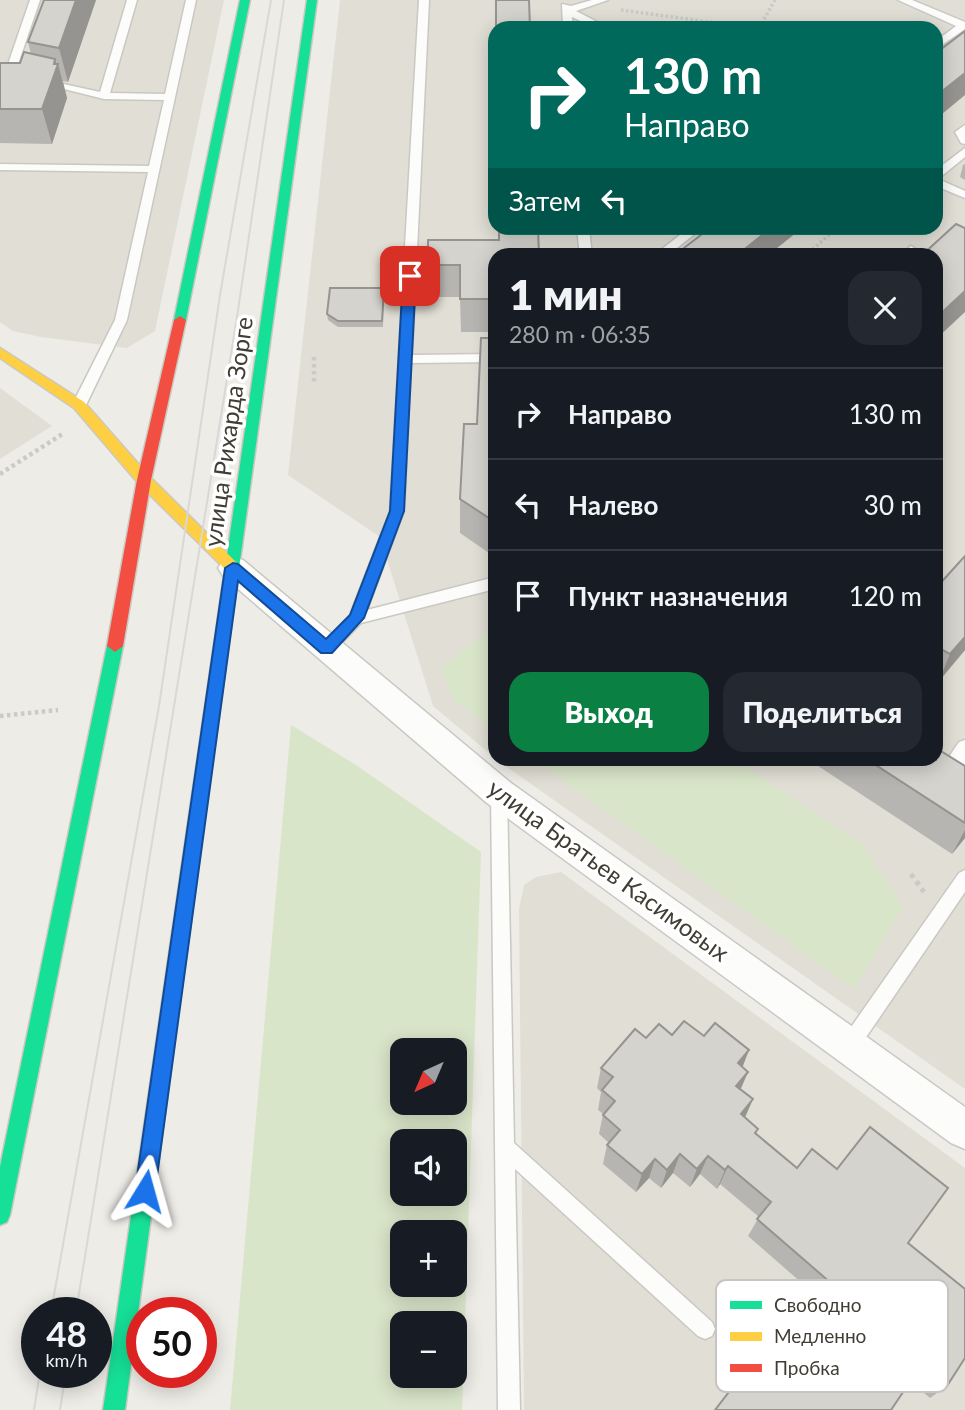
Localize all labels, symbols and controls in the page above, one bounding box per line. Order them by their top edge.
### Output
text: 130 m [624,46,762,104]
icon: right [509,49,600,140]
text: Направо [624,105,750,144]
icon: left [595,182,633,220]
text: Затем [509,185,581,217]
pin [380,246,440,306]
icon: arrive [391,257,429,295]
text: 1 мин [509,269,623,319]
button: close [848,271,922,345]
street label: улица Рихарда Зорге [197,315,258,549]
text: 280 m · 06:35 [509,320,651,348]
icon: right [509,395,547,433]
text: Направо [568,398,672,430]
text: 130 m [849,398,922,430]
icon: left [509,486,547,524]
text: Налево [568,489,658,521]
text: 30 m [864,489,922,521]
icon: arrive [509,577,547,615]
text: Пункт назначения [568,580,788,612]
text: 120 m [849,580,922,612]
button: Выход [509,672,709,752]
button: Поделиться [723,672,922,752]
street label: улица Братьев Касимовых [483,773,735,967]
north arrow [390,1038,467,1115]
map controls [390,1038,467,1388]
button: sound [390,1129,467,1206]
position arrow [108,1154,182,1228]
button: + [390,1220,467,1297]
legend [716,1280,948,1392]
text: Свободно [774,1293,862,1316]
speed limit sign: 50 [126,1297,217,1388]
button: − [390,1311,467,1388]
text: 48 [46,1312,87,1354]
text: Медленно [774,1324,866,1347]
text: km/h [45,1349,88,1371]
text: Пробка [774,1356,840,1379]

